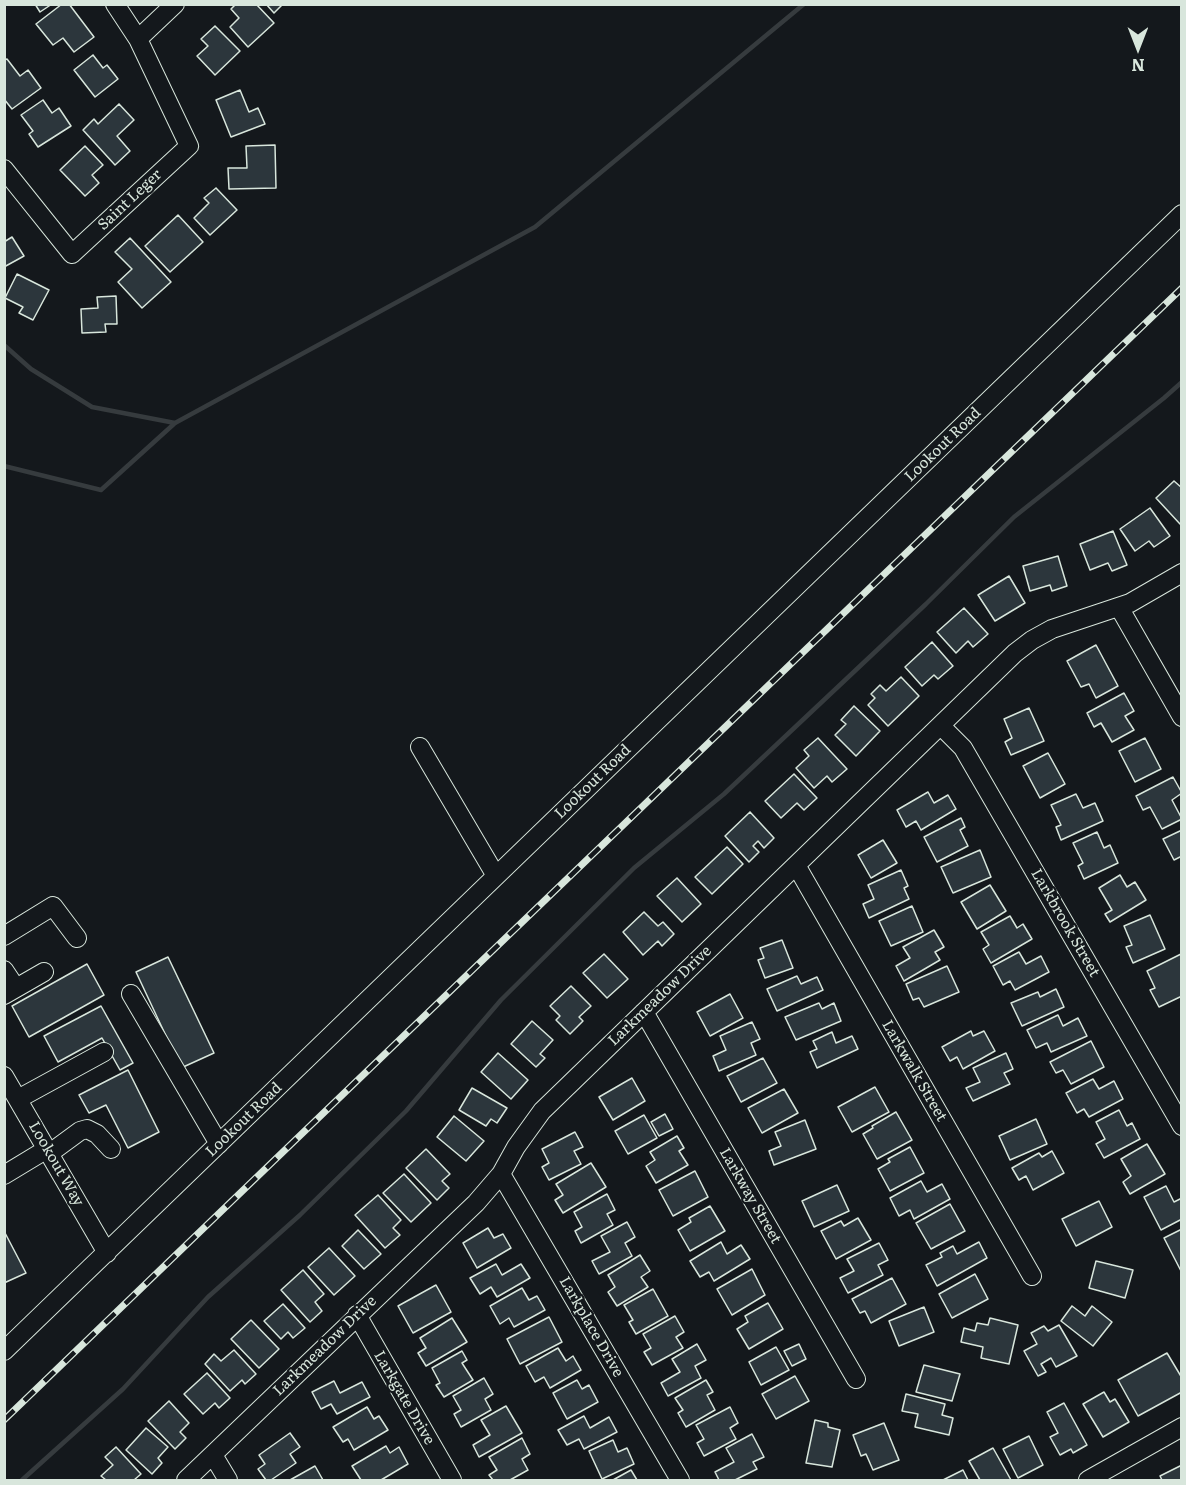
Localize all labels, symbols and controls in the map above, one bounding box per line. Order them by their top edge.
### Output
north arrow [1108,18,1168,78]
text: N [1131,54,1145,78]
street label: Saint Leger [94,166,166,234]
street label: Lookout Road [901,404,985,486]
street label: Lookout Road [551,741,635,823]
street label: Larkbrook Street [1027,866,1103,980]
street label: Larkmeadow Drive [605,942,715,1050]
street label: Larkwalk Street [878,1017,950,1125]
street label: Lookout Road [202,1079,286,1161]
street label: Lookout Way [25,1118,87,1210]
street label: Larkway Street [715,1145,785,1247]
street label: Larkplace Drive [555,1274,627,1380]
street label: Larkmeadow Drive [270,1292,380,1400]
street label: Larkgate Drive [370,1348,438,1448]

